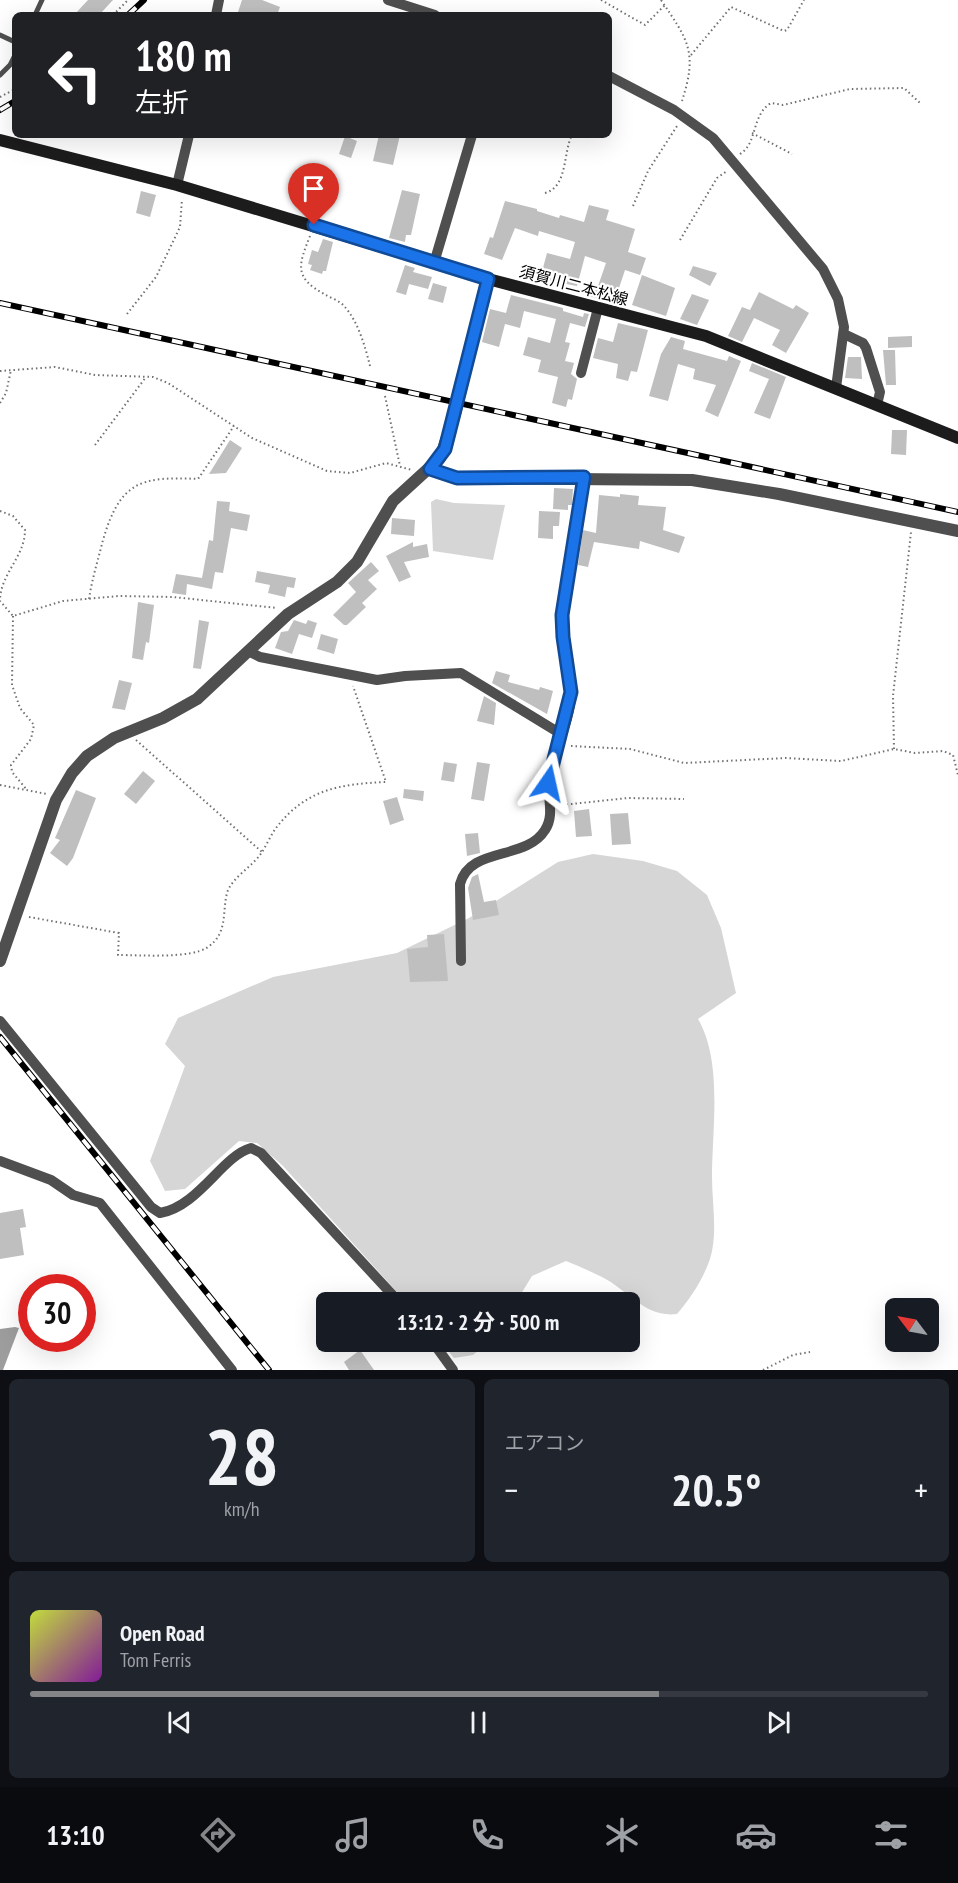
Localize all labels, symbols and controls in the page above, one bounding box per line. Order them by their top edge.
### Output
text: 180 m [135,28,232,83]
icon: left [36,36,114,114]
text: 左折 [135,85,189,119]
pin [288,163,339,225]
icon: arrive [297,172,330,205]
street label: 須賀川二本松線 [517,261,631,309]
position arrow [516,751,580,815]
speed limit sign: 30 [18,1274,96,1352]
north arrow [885,1298,939,1352]
map controls [885,1298,939,1352]
text: 13:12 · 2 分 · 500 m [397,1308,559,1336]
text: 28 [204,1406,279,1507]
text: エアコン [505,1430,585,1456]
text: 20.5° [671,1460,761,1518]
text: − [505,1468,518,1511]
text: + [914,1468,928,1511]
text: km/h [224,1496,259,1522]
text: Open Road [120,1619,205,1647]
text: Tom Ferris [120,1647,191,1673]
icon: previous [163,1706,196,1739]
icon: pause [462,1706,495,1739]
icon: next [762,1706,795,1739]
icon: directions [197,1814,239,1856]
icon: music [332,1814,374,1856]
icon: phone [466,1814,508,1856]
icon: climate [601,1814,643,1856]
icon: car [735,1814,777,1856]
icon: filters [870,1814,912,1856]
text: 13:10 [46,1818,105,1852]

